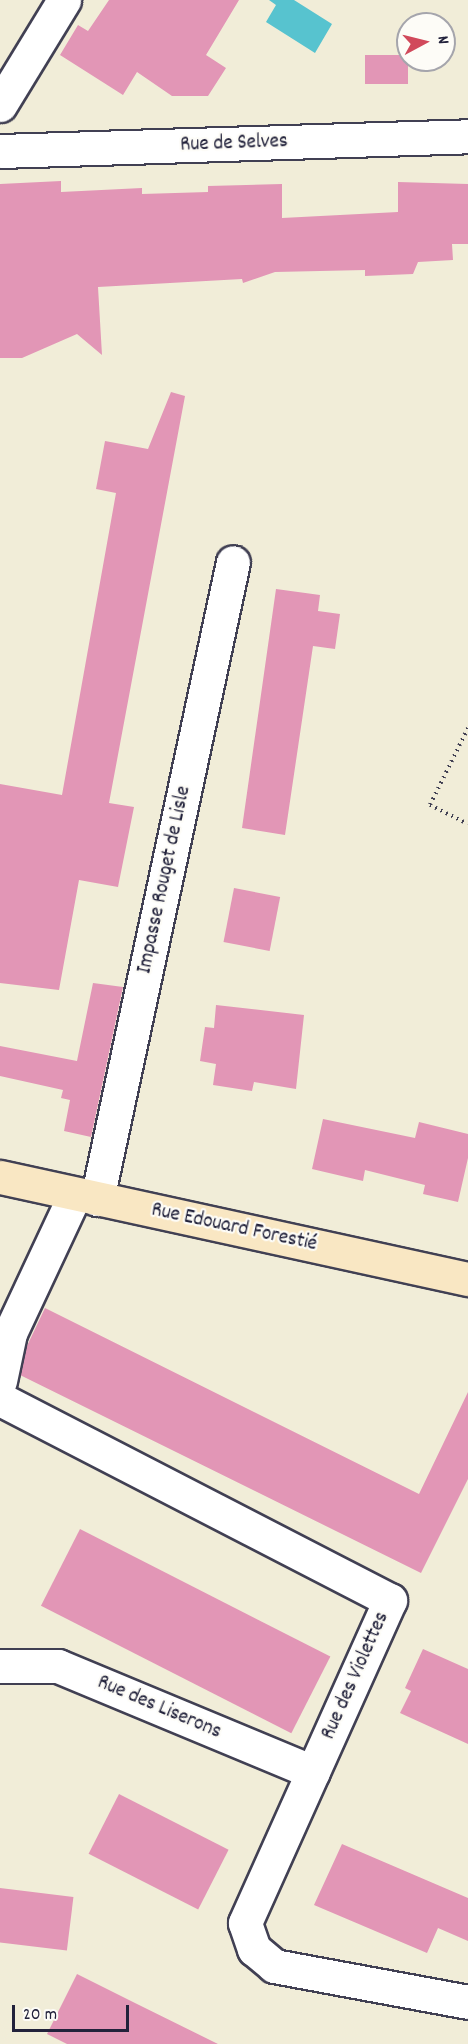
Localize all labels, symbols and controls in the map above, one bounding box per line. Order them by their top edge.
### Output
north arrow [396,12,456,72]
text: N [430,35,454,45]
street label: Rue de Selves [180,130,288,158]
street label: Impasse Rouget de Lisle [133,784,197,976]
street label: Rue Edouard Forestié [149,1198,319,1258]
street label: Rue des Violettes [317,1608,395,1744]
street label: Rue des Liserons [93,1671,225,1745]
scale bar [15,1993,132,2031]
text: 20 m [23,2003,57,2028]

